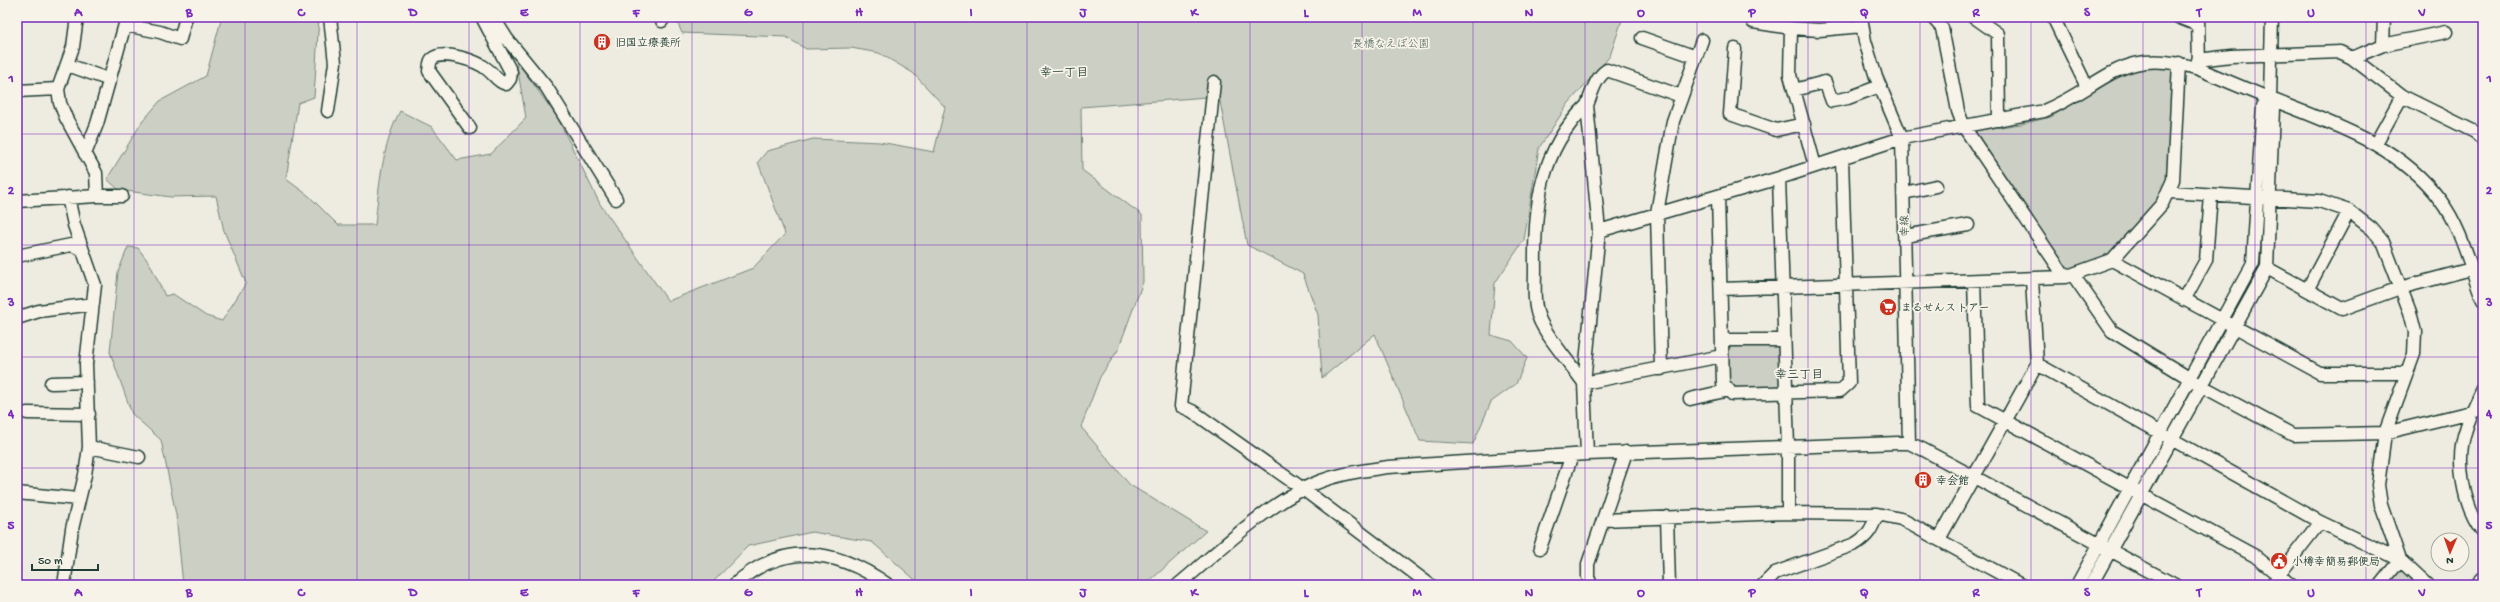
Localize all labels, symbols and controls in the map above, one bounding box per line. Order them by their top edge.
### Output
text: A [73,6,83,21]
text: B [185,6,194,21]
text: C [296,6,306,21]
text: D [408,6,418,21]
text: E [520,6,529,21]
text: F [632,6,641,21]
text: G [744,6,753,21]
text: H [855,6,863,21]
text: I [969,6,973,21]
text: J [1079,6,1088,21]
text: K [1189,6,1199,21]
text: L [1304,6,1310,21]
text: M [1412,6,1422,21]
text: N [1525,6,1534,21]
text: O [1637,6,1645,21]
text: P [1747,6,1756,21]
text: Q [1860,6,1869,21]
text: R [1972,6,1981,21]
text: S [2084,6,2091,21]
text: T [2195,6,2202,21]
text: U [2307,6,2315,21]
text: V [2417,6,2426,21]
building icon: 旧国立療養所 [592,32,612,52]
place label: 旧国立療養所 [615,37,681,50]
park label: 長橋なえぼ公園 [1353,38,1430,51]
district label: 幸一丁目 [1040,66,1088,81]
text: 1 [7,72,14,87]
text: 1 [2485,72,2492,87]
text: 2 [8,184,15,199]
text: 2 [2486,184,2493,199]
street label: 幸線 [1899,215,1912,237]
text: 3 [7,296,15,311]
text: 3 [2485,296,2493,311]
supermarket icon: まるせんストアー [1878,297,1898,317]
place label: まるせんストアー [1901,302,1989,315]
district label: 幸三丁目 [1775,368,1823,383]
text: 4 [7,407,15,422]
text: 4 [2485,407,2493,422]
building icon: 幸会館 [1913,470,1933,490]
place label: 幸会館 [1936,475,1969,488]
text: 5 [8,519,15,534]
text: 5 [2486,519,2493,534]
north arrow [2430,532,2470,572]
scale bar [32,546,98,572]
public building icon: 小樽幸簡易郵便局 [2269,551,2289,571]
text: N [2446,554,2454,566]
text: 50 m [38,555,63,569]
place label: 小樽幸簡易郵便局 [2292,555,2380,569]
text: A [73,586,83,601]
text: B [185,586,194,601]
text: C [296,586,306,601]
text: D [408,586,418,601]
text: E [520,586,529,601]
text: F [632,586,641,601]
text: G [744,586,753,601]
text: H [855,586,863,601]
text: I [969,586,973,601]
text: J [1079,586,1088,601]
text: K [1189,586,1199,601]
text: L [1304,586,1310,601]
text: M [1412,586,1422,601]
text: N [1525,586,1534,601]
text: O [1637,586,1645,601]
text: P [1747,586,1756,601]
text: Q [1860,586,1869,601]
text: R [1972,586,1981,601]
text: S [2084,586,2091,601]
text: T [2195,586,2202,601]
text: U [2307,586,2315,601]
text: V [2417,586,2426,601]

